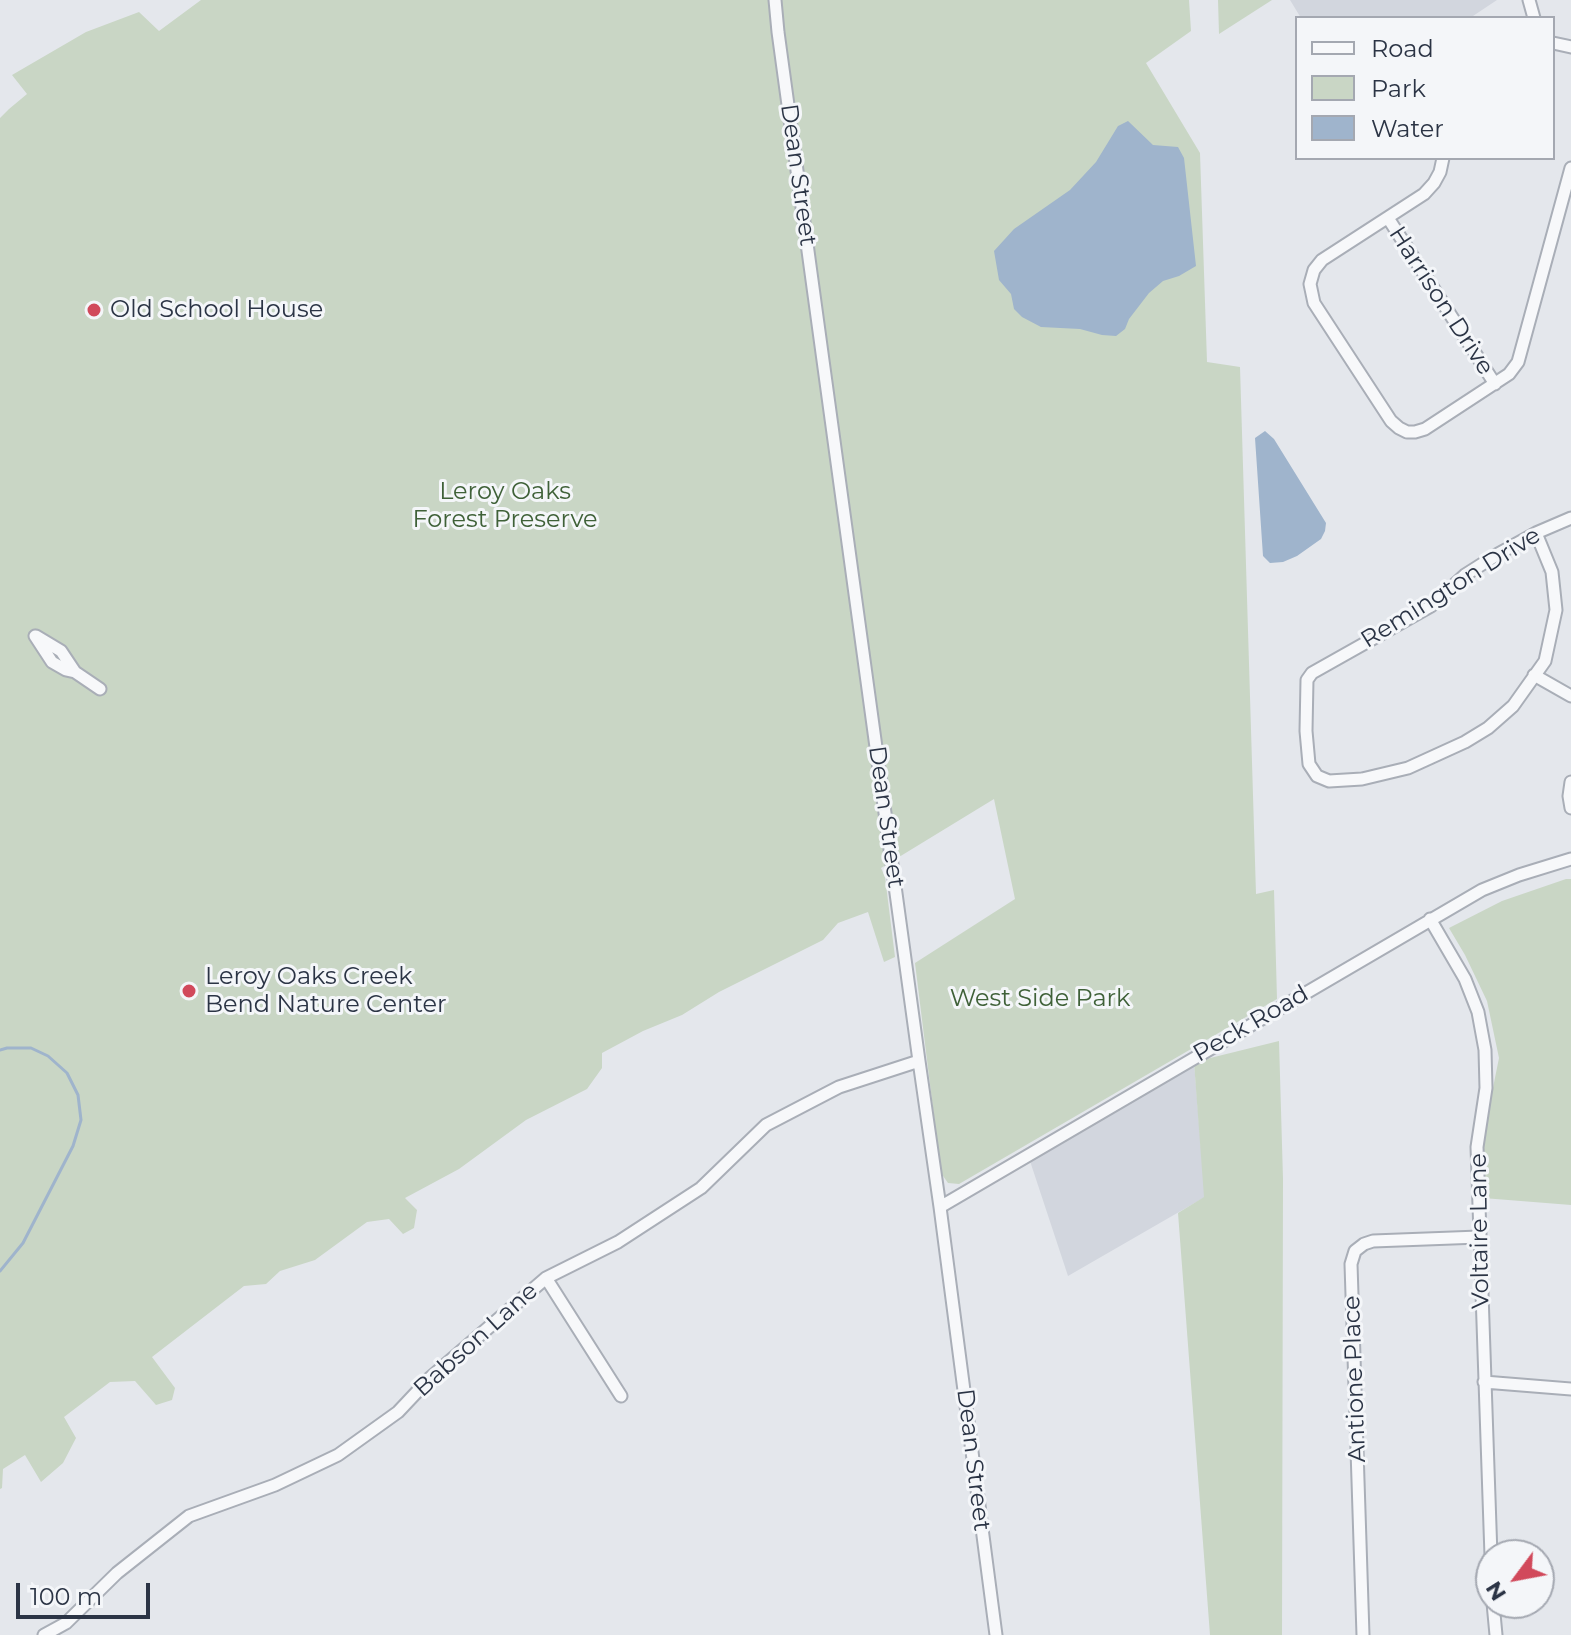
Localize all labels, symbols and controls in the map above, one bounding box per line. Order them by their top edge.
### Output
legend [1295,16,1555,160]
text: Road [1371,34,1434,63]
text: Park [1371,74,1426,103]
street label: Dean Street [774,102,822,248]
text: Water [1371,114,1444,143]
street label: Harrison Drive [1382,221,1500,381]
place label: Old School House [110,296,323,324]
marker: Old School House [85,301,103,319]
park label: Leroy Oaks Forest Preserve [412,478,598,534]
street label: Remington Drive [1356,521,1546,655]
street label: Dean Street [862,744,910,890]
place label: Leroy Oaks Creek Bend Nature Center [205,963,447,1019]
street label: Peck Road [1188,979,1314,1069]
marker: Leroy Oaks Creek Bend Nature Center [180,982,198,1000]
park label: West Side Park [950,985,1130,1013]
street label: Voltaire Lane [1464,1153,1496,1309]
street label: Babson Lane [408,1277,544,1403]
street label: Antione Place [1338,1295,1372,1463]
street label: Dean Street [950,1387,996,1533]
north arrow [1475,1539,1555,1619]
scale bar [20,1567,154,1617]
text: N [1480,1576,1512,1606]
text: 100 m [30,1582,102,1611]

